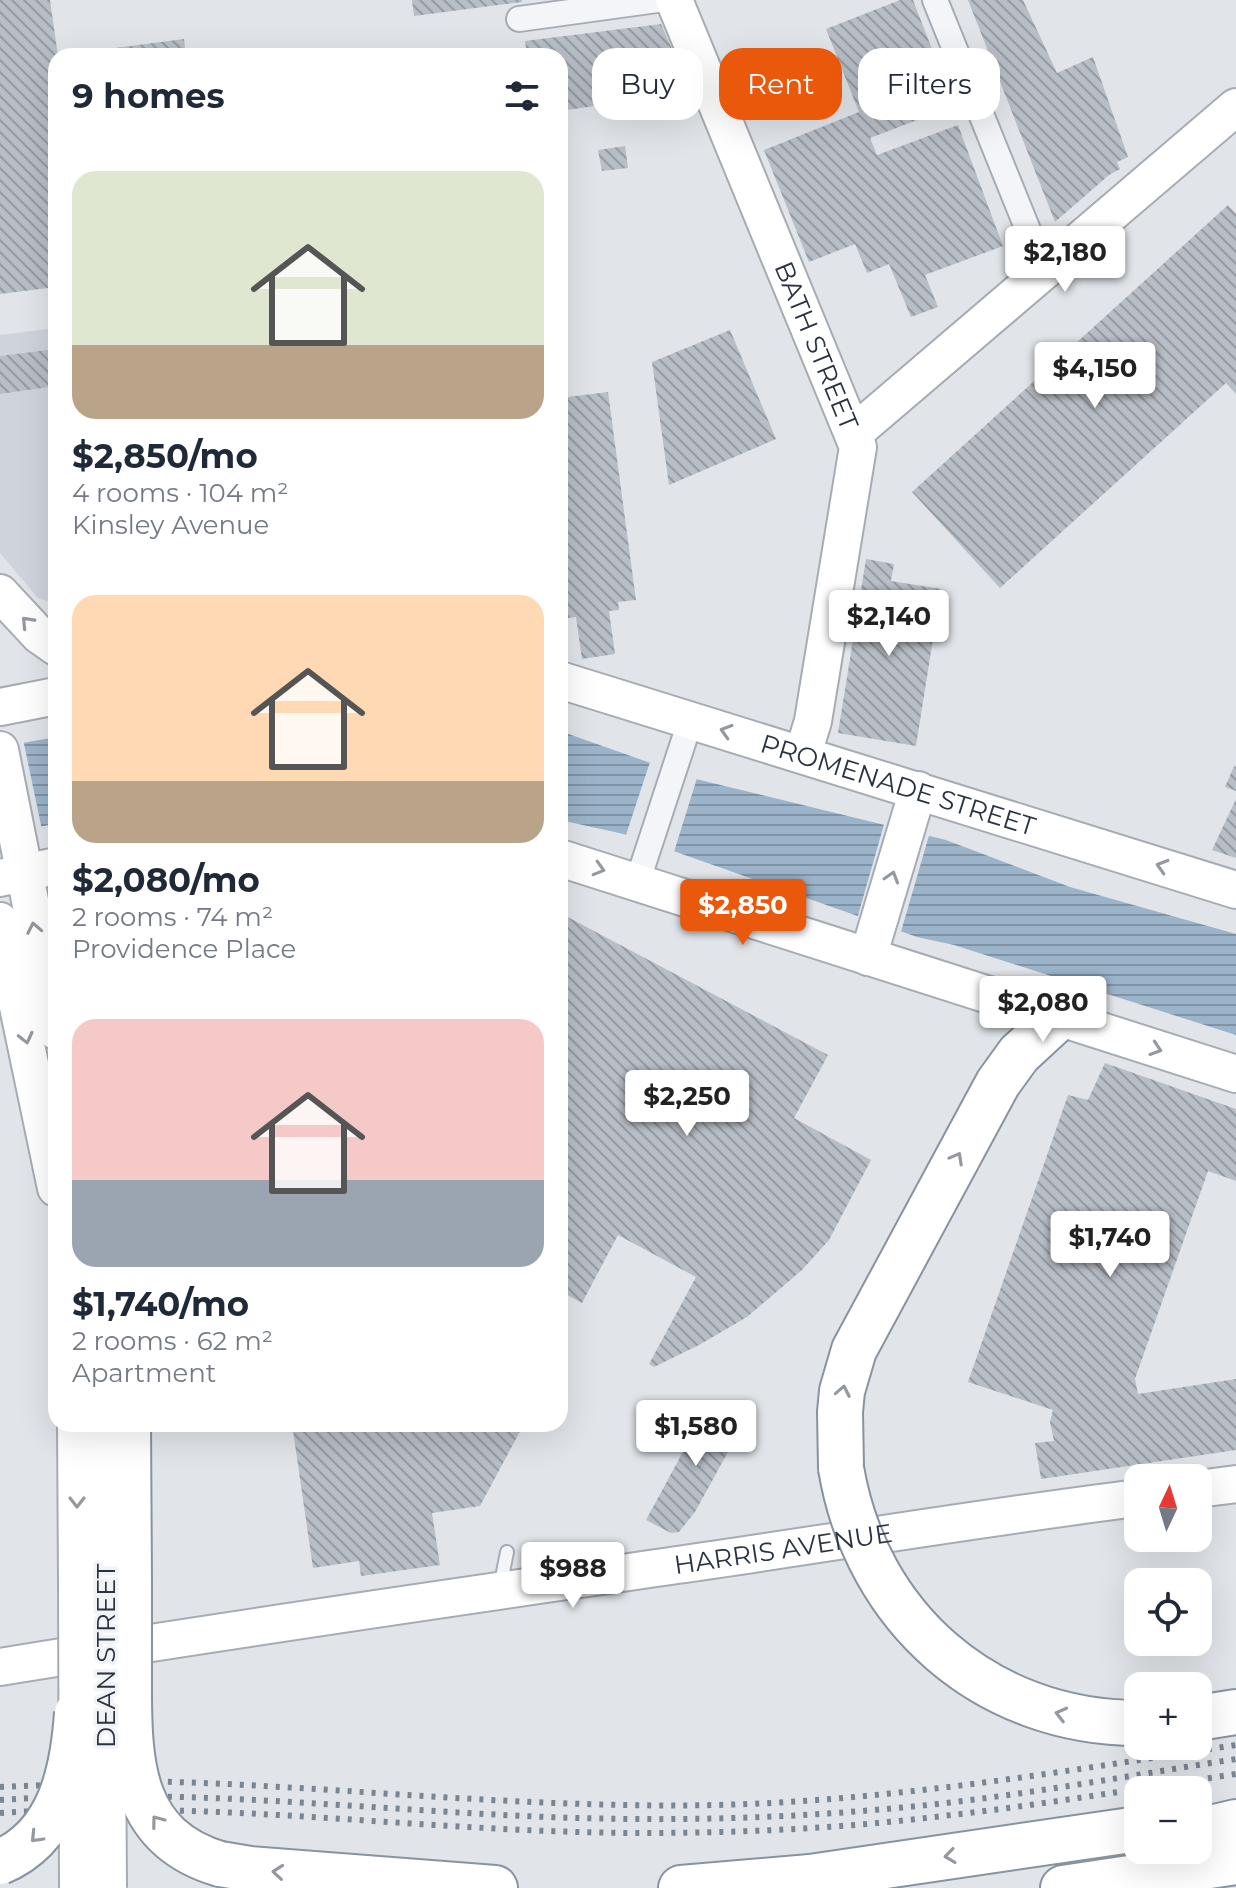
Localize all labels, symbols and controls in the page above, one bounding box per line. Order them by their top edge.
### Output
chip: Buy [592,48,703,120]
chip: Rent [719,48,842,120]
chip: Filters [858,48,1000,120]
icon: filters [500,74,544,118]
text: 9 homes [72,75,225,117]
icon: home [236,223,380,367]
pin: $2,180 [1000,226,1130,294]
text: $2,180 [1023,236,1107,268]
street label: BATH STREET [767,257,865,435]
pin: $4,150 [1030,342,1160,410]
text: $4,150 [1053,352,1137,384]
text: $2,850/mo [72,435,258,477]
text: 4 rooms · 104 m² [72,477,289,509]
text: Kinsley Avenue [72,509,269,541]
pin: $2,140 [824,590,954,658]
text: $2,140 [847,600,931,632]
one-way arrow [21,617,36,631]
icon: home [236,647,380,791]
one-way arrow [720,724,733,740]
street label: PROMENADE STREET [757,727,1039,843]
text: $2,080/mo [72,859,260,901]
one-way arrow [591,860,605,876]
one-way arrow [1155,860,1169,876]
one-way arrow [883,870,899,884]
pin: $2,850 [678,879,808,947]
text: $2,850 [698,889,788,921]
text: 2 rooms · 74 m² [72,901,273,933]
one-way arrow [27,921,44,934]
text: Providence Place [72,933,296,965]
pin: $2,080 [978,976,1108,1044]
text: $2,080 [997,986,1089,1018]
one-way arrow [16,1031,33,1045]
one-way arrow [1148,1039,1162,1055]
pin: $2,250 [622,1070,752,1138]
icon: home [236,1071,380,1215]
text: $2,250 [643,1080,731,1112]
one-way arrow [947,1153,963,1167]
pin: $1,740 [1045,1211,1175,1279]
text: $1,740 [1069,1221,1151,1253]
text: $1,740/mo [72,1283,249,1325]
text: 2 rooms · 62 m² [72,1325,273,1357]
text: Apartment [72,1357,216,1389]
one-way arrow [834,1384,851,1398]
pin: $1,580 [631,1400,761,1468]
text: $1,580 [654,1410,738,1442]
north arrow [1124,1464,1212,1552]
map controls [1124,1464,1212,1864]
one-way arrow [68,1496,86,1509]
street label: HARRIS AVENUE [672,1517,894,1581]
pin: $988 [526,1542,620,1610]
text: $988 [539,1552,607,1584]
street label: DEAN STREET [90,1564,122,1748]
button: locate [1124,1568,1212,1656]
button: + [1124,1672,1212,1760]
one-way arrow [1054,1706,1068,1723]
button: − [1124,1776,1212,1864]
one-way arrow [153,1815,167,1830]
one-way arrow [31,1828,45,1842]
one-way arrow [943,1847,957,1864]
one-way arrow [271,1864,284,1881]

